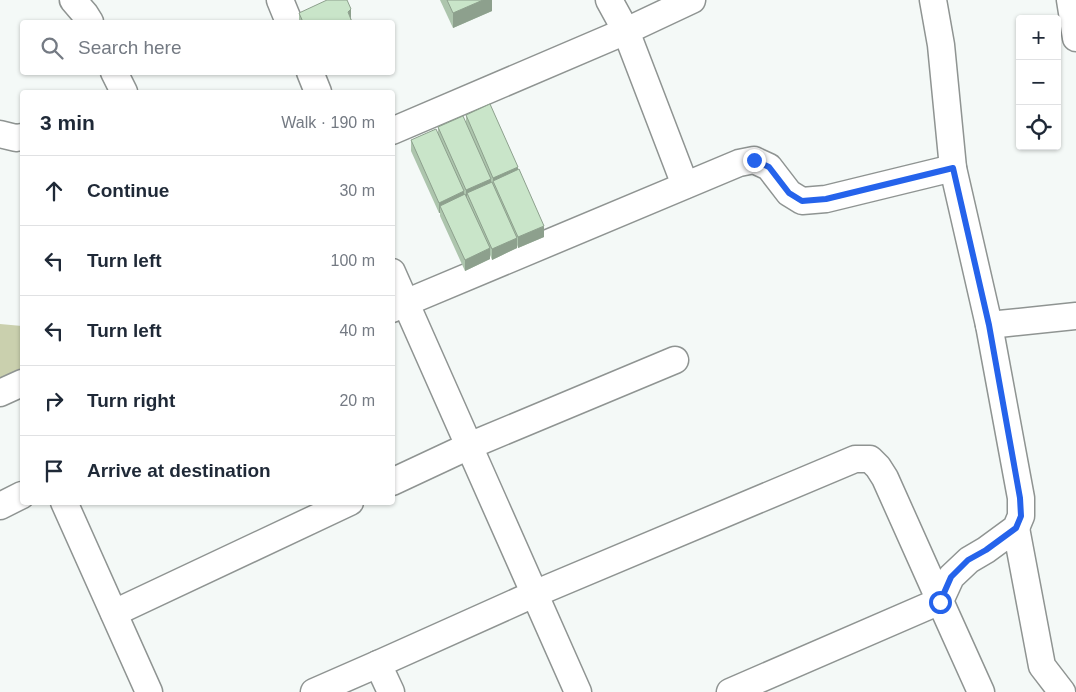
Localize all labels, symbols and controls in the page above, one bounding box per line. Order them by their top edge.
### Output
map controls [1016,15,1061,150]
button: + [1016,15,1061,60]
search box [20,20,395,75]
icon: search [38,34,66,62]
text: Search here [78,37,182,58]
button: − [1016,60,1061,105]
button: locate [1016,105,1061,150]
text: 3 min [40,111,95,134]
text: Walk · 190 m [281,114,375,131]
route end [743,149,766,172]
icon: ahead [40,177,68,205]
text: Continue [87,180,169,201]
text: 30 m [339,182,375,199]
icon: left [40,247,68,275]
text: Turn left [87,250,162,271]
text: 100 m [331,252,375,269]
icon: left [40,317,68,345]
text: Turn left [87,320,162,341]
text: 40 m [339,322,375,339]
icon: right [40,387,68,415]
text: Turn right [87,390,175,411]
text: 20 m [339,392,375,409]
icon: arrive [40,457,68,485]
text: Arrive at destination [87,460,271,481]
route start [929,591,952,614]

